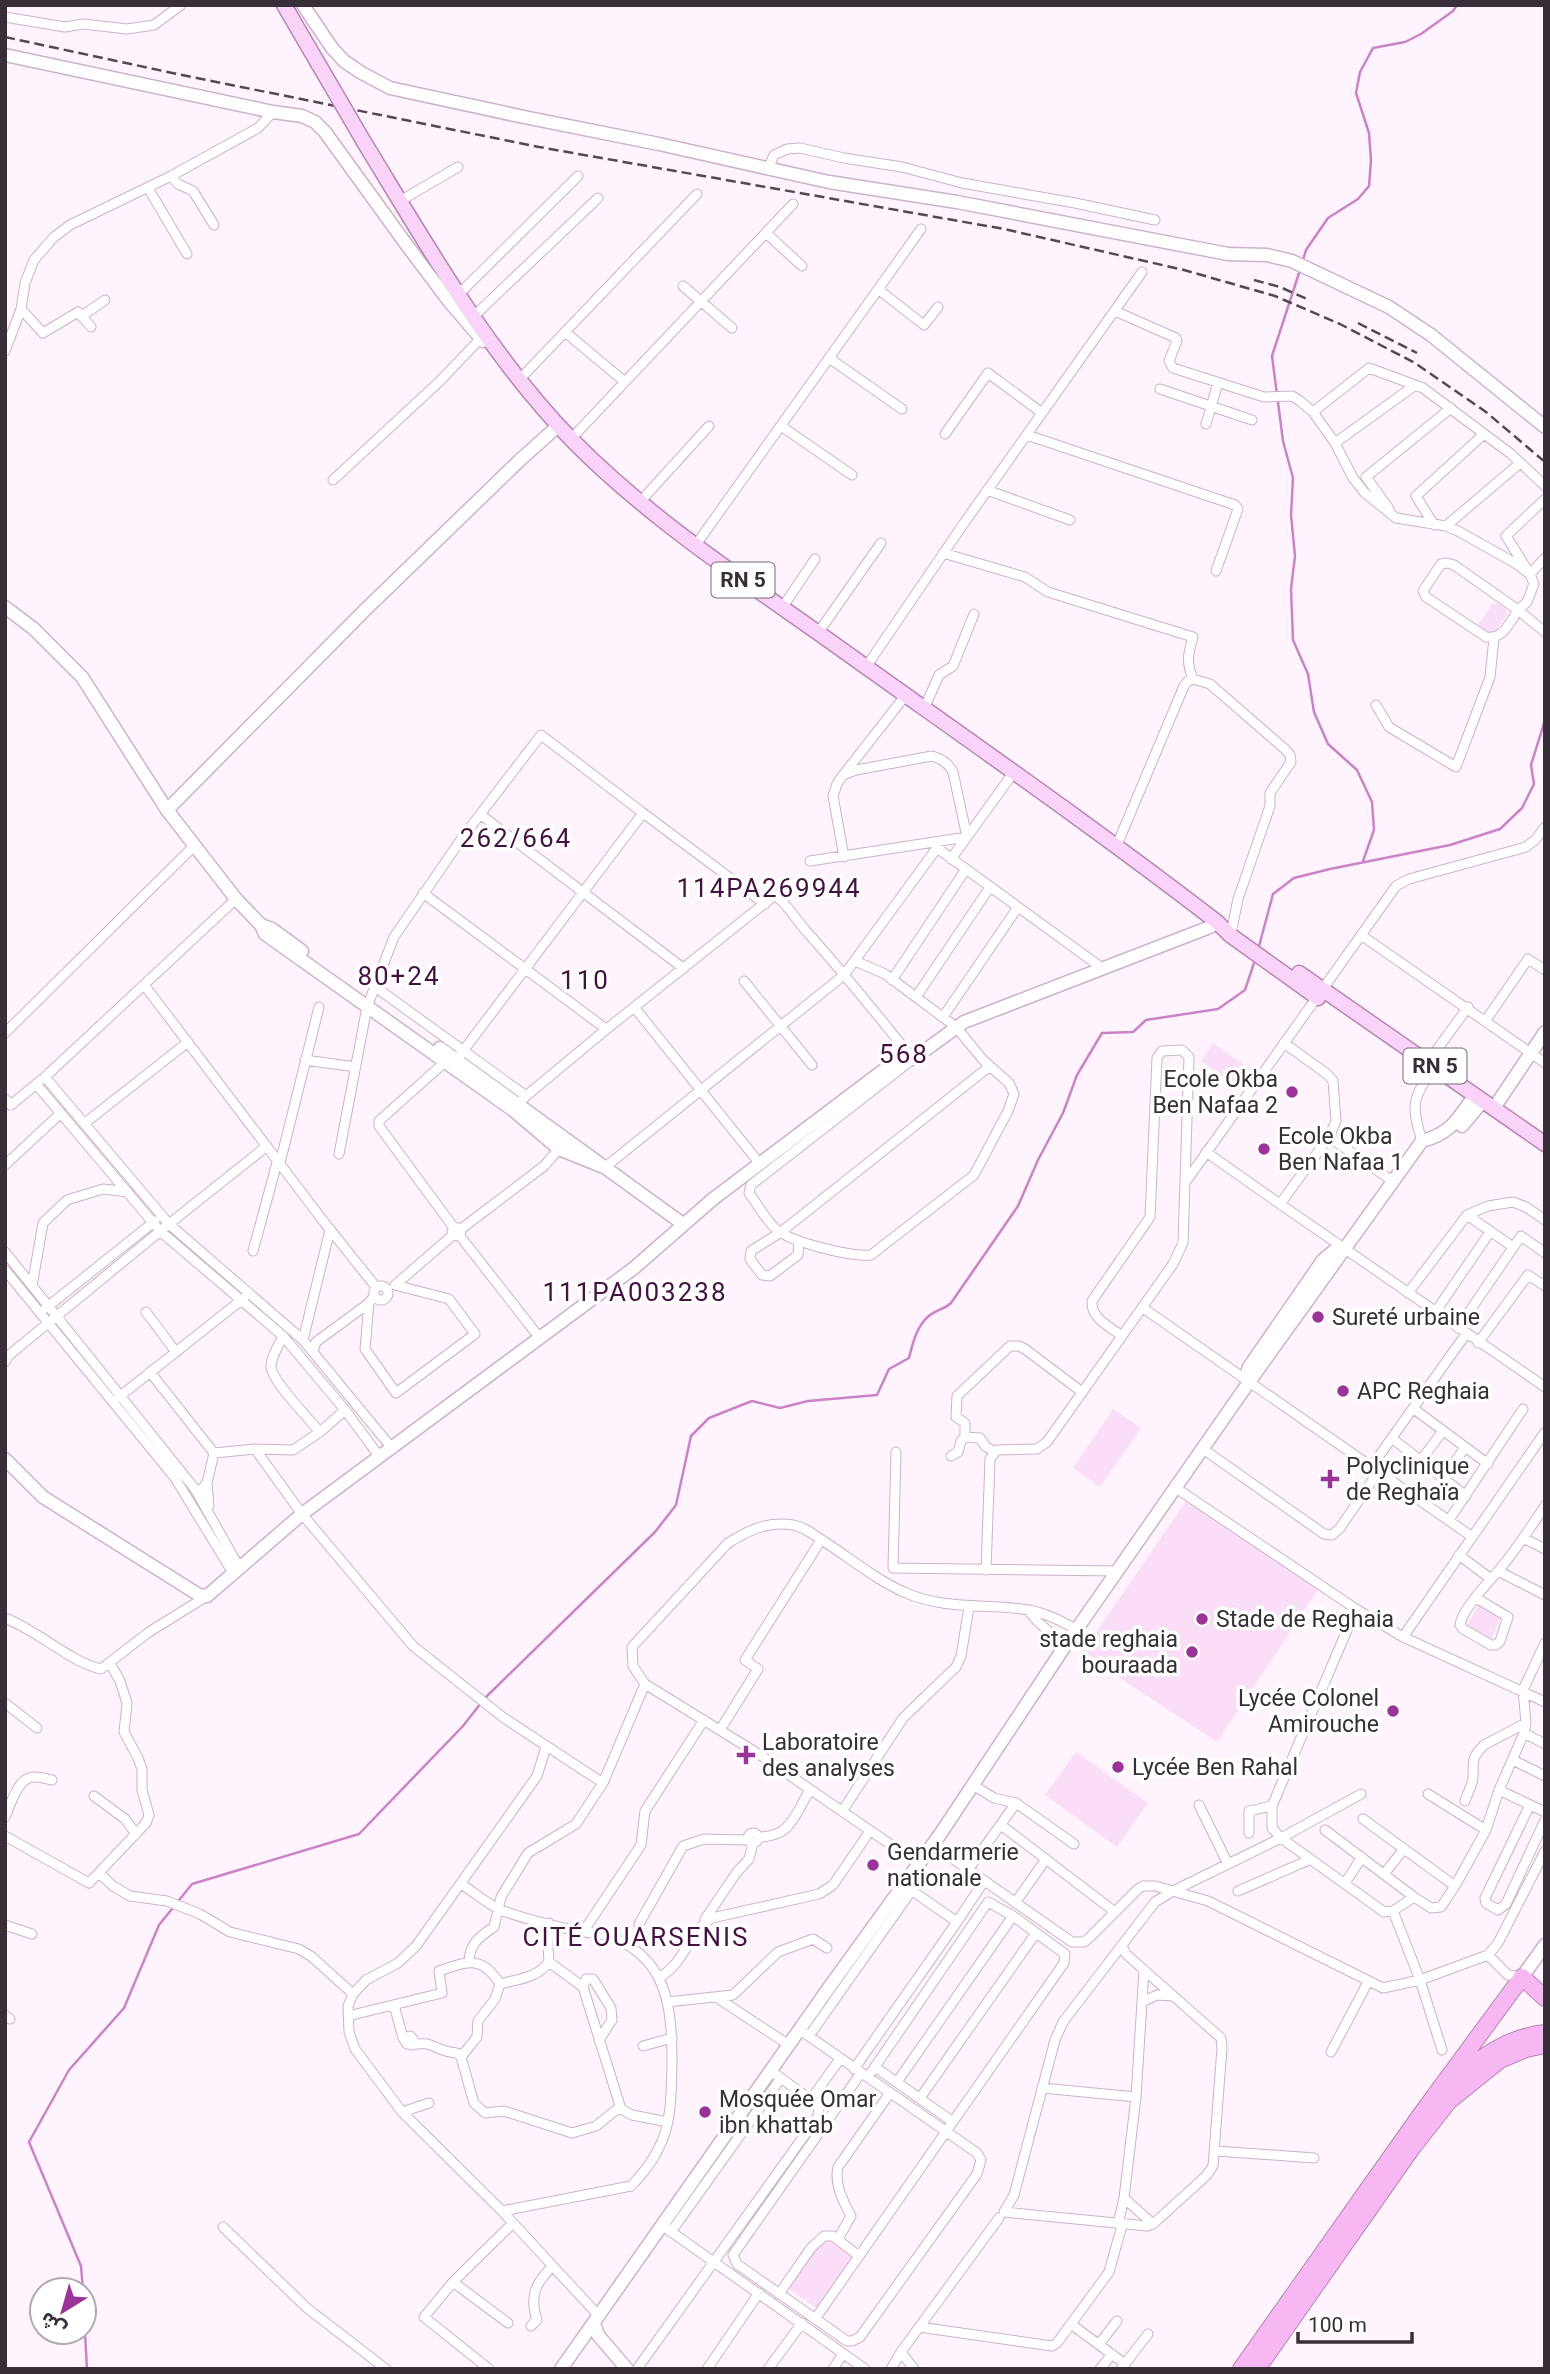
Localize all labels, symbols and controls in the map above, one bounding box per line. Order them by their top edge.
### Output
road number: RN 5 [712,562,774,598]
district label: 262/664 [460,823,572,853]
district label: 114PA269944 [676,873,862,903]
district label: 80+24 [357,961,441,991]
district label: 110 [560,965,610,995]
district label: 568 [879,1039,929,1069]
road number: RN 5 [1404,1048,1466,1084]
place label: Ecole Okba Ben Nafaa 2 [1152,1066,1278,1119]
marker: Ecole Okba Ben Nafaa 2 [1284,1084,1300,1100]
place label: Ecole Okba Ben Nafaa 1 [1278,1123,1404,1176]
marker: Ecole Okba Ben Nafaa 1 [1256,1141,1272,1157]
district label: 111PA003238 [542,1277,728,1307]
place label: Sureté urbaine [1332,1304,1480,1331]
marker: Sureté urbaine [1310,1309,1326,1325]
place label: APC Reghaia [1357,1378,1490,1405]
marker: APC Reghaia [1335,1383,1351,1399]
place label: Polyclinique de Reghaïa [1346,1453,1469,1506]
marker: Polyclinique de Reghaïa [1320,1469,1340,1489]
place label: Stade de Reghaia [1216,1606,1394,1633]
marker: Stade de Reghaia [1194,1611,1210,1627]
place label: stade reghaia bouraada [1039,1626,1178,1679]
marker: stade reghaia bouraada [1184,1644,1200,1660]
place label: Lycée Colonel Amirouche [1238,1685,1379,1738]
marker: Lycée Colonel Amirouche [1385,1703,1401,1719]
place label: Laboratoire des analyses [762,1729,895,1782]
marker: Laboratoire des analyses [736,1745,756,1765]
place label: Lycée Ben Rahal [1132,1754,1298,1781]
marker: Lycée Ben Rahal [1110,1759,1126,1775]
place label: Gendarmerie nationale [887,1839,1019,1892]
marker: Gendarmerie nationale [865,1857,881,1873]
district label: CITÉ OUARSENIS [522,1922,750,1952]
place label: Mosquée Omar ibn khattab [719,2086,876,2139]
marker: Mosquée Omar ibn khattab [697,2104,713,2120]
north arrow [28,2276,98,2346]
scale bar [1298,2300,1412,2344]
text: ش [36,2307,70,2341]
text: 100 m [1308,2313,1367,2337]

